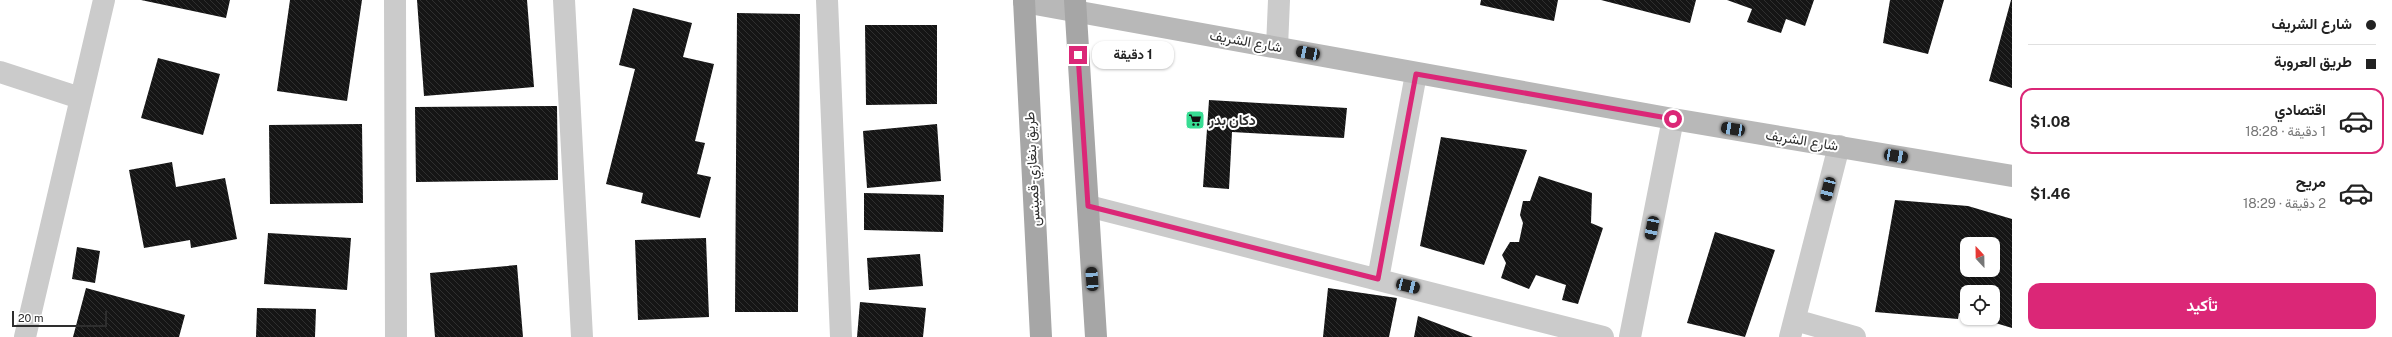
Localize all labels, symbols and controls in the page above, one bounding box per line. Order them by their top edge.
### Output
text: شارع الشريف [2272,15,2352,32]
street label: شارع الشريف [1208,27,1284,58]
callout: 1 دقيقة [1092,41,1174,69]
car [1295,45,1321,61]
route end [1069,46,1087,64]
text: 1 دقيقة [1113,47,1153,62]
text: طريق العروبة [2274,53,2352,70]
text: اقتصادي [2274,101,2326,118]
icon: car [2338,103,2374,139]
supermarket icon: دكان بدر [1184,109,1206,131]
route start [1664,110,1682,128]
street label: طريق بنغازي-قمينس [1021,111,1047,227]
place label: دكان بدر [1208,112,1256,129]
text: $1.08 [2030,113,2070,130]
car [1720,121,1746,137]
text: 1 دقيقة · 18:28 [2245,124,2326,139]
street label: شارع الشريف [1764,126,1840,157]
car [1883,148,1909,164]
text: مريح [2296,173,2326,190]
icon: car [2338,175,2374,211]
car [1819,176,1837,202]
text: $1.46 [2030,185,2070,202]
text: 2 دقيقة · 18:29 [2243,196,2326,211]
car [1644,215,1660,241]
north arrow [1960,237,2000,277]
map controls [1960,237,2000,325]
car [1085,267,1099,291]
car [1395,277,1421,295]
button: تأكيد [2028,283,2376,329]
button: locate [1960,285,2000,325]
scale bar [12,309,107,328]
text: 20 m [18,312,43,324]

